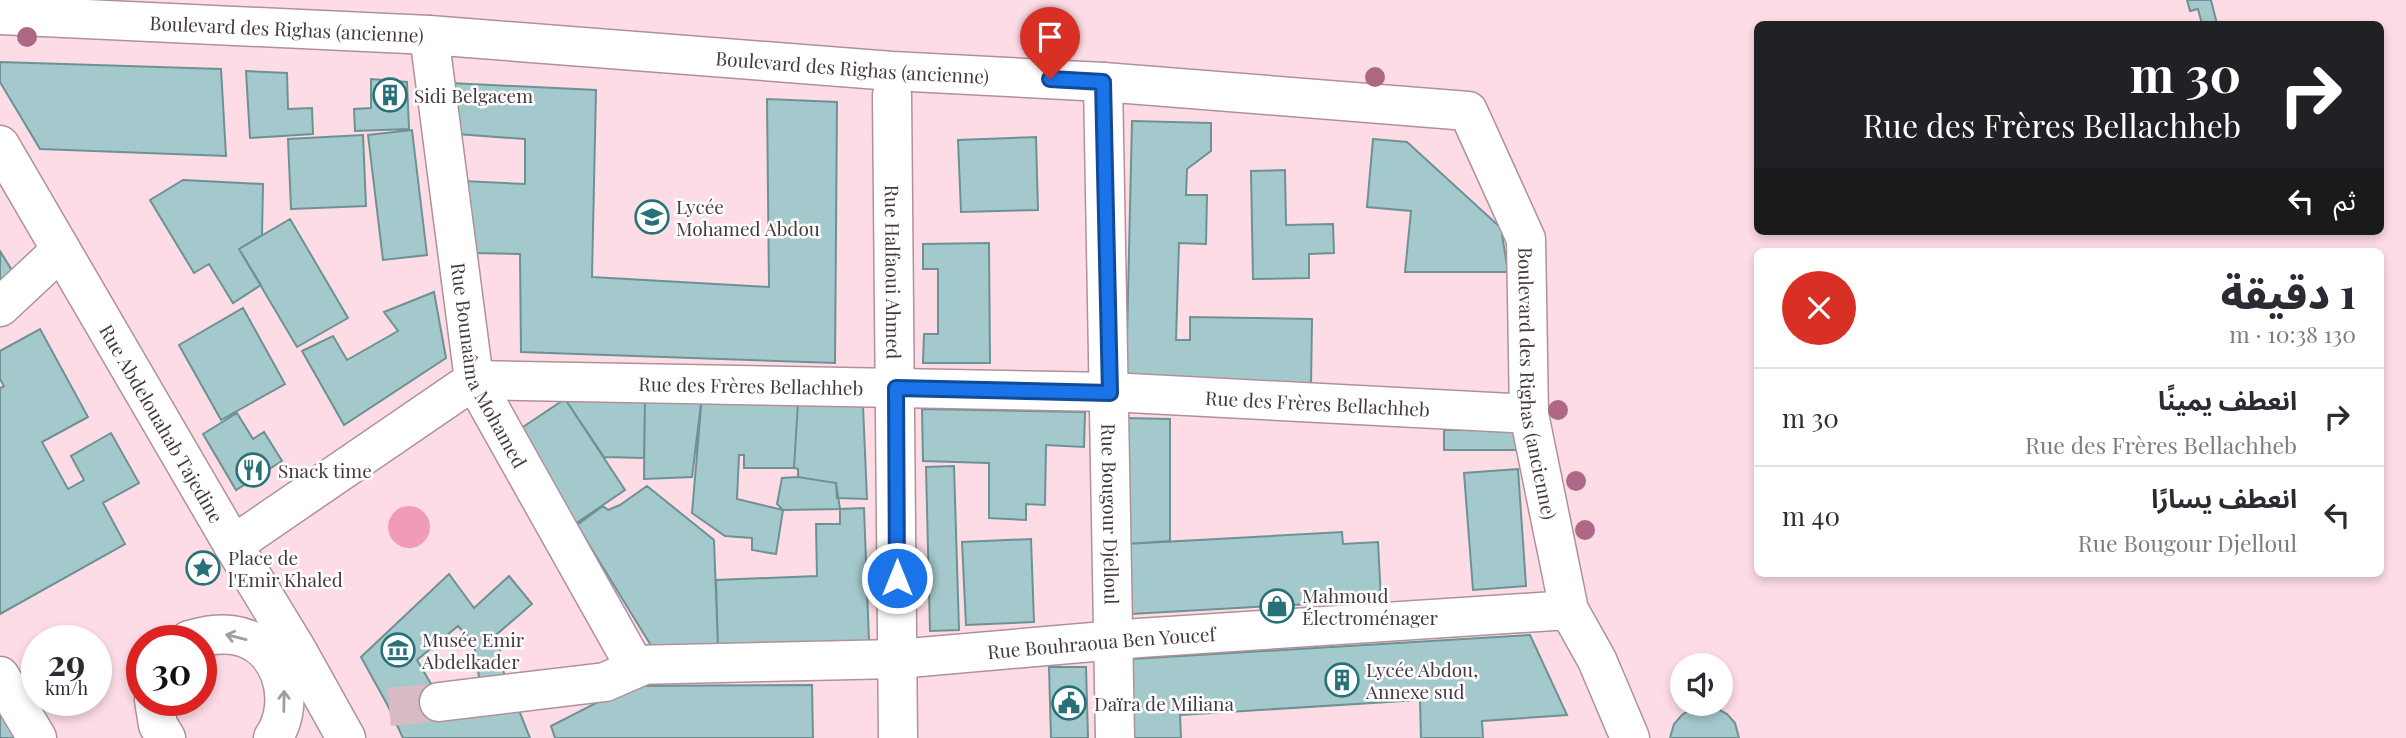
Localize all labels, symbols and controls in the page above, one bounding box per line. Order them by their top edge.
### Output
pin [1020,7,1080,79]
street label: Boulevard des Righas (ancienne) [149,9,424,48]
icon: arrive [1031,18,1069,56]
text: 30 m [2130,40,2241,105]
street label: Boulevard des Righas (ancienne) [715,44,990,89]
icon: right [2265,49,2356,140]
building icon: Sidi Belgacem [371,76,409,114]
place label: Sidi Belgacem [414,82,533,108]
text: Rue des Frères Bellachheb [1863,103,2241,146]
icon: left [2282,182,2320,220]
text: ثم [2334,182,2356,217]
street label: Rue Halfaoui Ahmed [880,185,907,359]
place label: Lycée Mohamed Abdou [676,193,820,241]
school or university icon: Lycée Mohamed Abdou [633,198,671,236]
street label: Boulevard des Righas (ancienne) [1513,247,1563,522]
street label: Rue Bounaâma Mohamed [446,261,534,472]
text: 1 دقيقة [2220,264,2356,320]
button: close [1782,271,1856,345]
text: 130 m · 10:38 [2229,318,2356,349]
street label: Rue Abdelouahab Tajedine [94,319,230,527]
street label: Rue des Frères Bellachheb [638,370,864,400]
text: انعطف يمينًا [2158,382,2297,417]
street label: Rue des Frères Bellachheb [1205,384,1430,422]
icon: right [2318,398,2356,436]
text: 30 m [1782,400,1839,435]
street label: Rue Bougour Djelloul [1096,423,1126,605]
text: Rue des Frères Bellachheb [2025,429,2297,460]
restaurant icon: Snack time [234,451,272,489]
place label: Snack time [278,457,372,483]
text: انعطف يسارًا [2151,480,2297,515]
icon: left [2318,496,2356,534]
text: 40 m [1782,498,1840,533]
text: Rue Bougour Djelloul [2078,527,2297,558]
position arrow [860,541,934,615]
place label: Place de l'Emir Khaled [228,544,343,592]
place icon: Place de l'Emir Khaled [184,549,222,587]
place label: Mahmoud Électroménager [1302,582,1439,630]
shop icon: Mahmoud Électroménager [1258,587,1296,625]
street label: Rue Bouhraoua Ben Youcef [986,620,1218,664]
speed limit sign: 30 [126,625,217,716]
place label: Musée Emir Abdelkader [421,626,525,674]
one-way arrow [225,630,247,643]
museum icon: Musée Emir Abdelkader [379,631,417,669]
text: 29 [48,638,85,685]
map controls [1670,653,1733,716]
button: sound [1670,653,1733,716]
place label: Lycée Abdou, Annexe sud [1365,656,1478,704]
building icon: Lycée Abdou, Annexe sud [1323,661,1361,699]
text: km/h [45,676,88,700]
public building icon: Daïra de Miliana [1050,684,1088,722]
one-way arrow [277,689,291,712]
place label: Daïra de Miliana [1094,690,1234,716]

